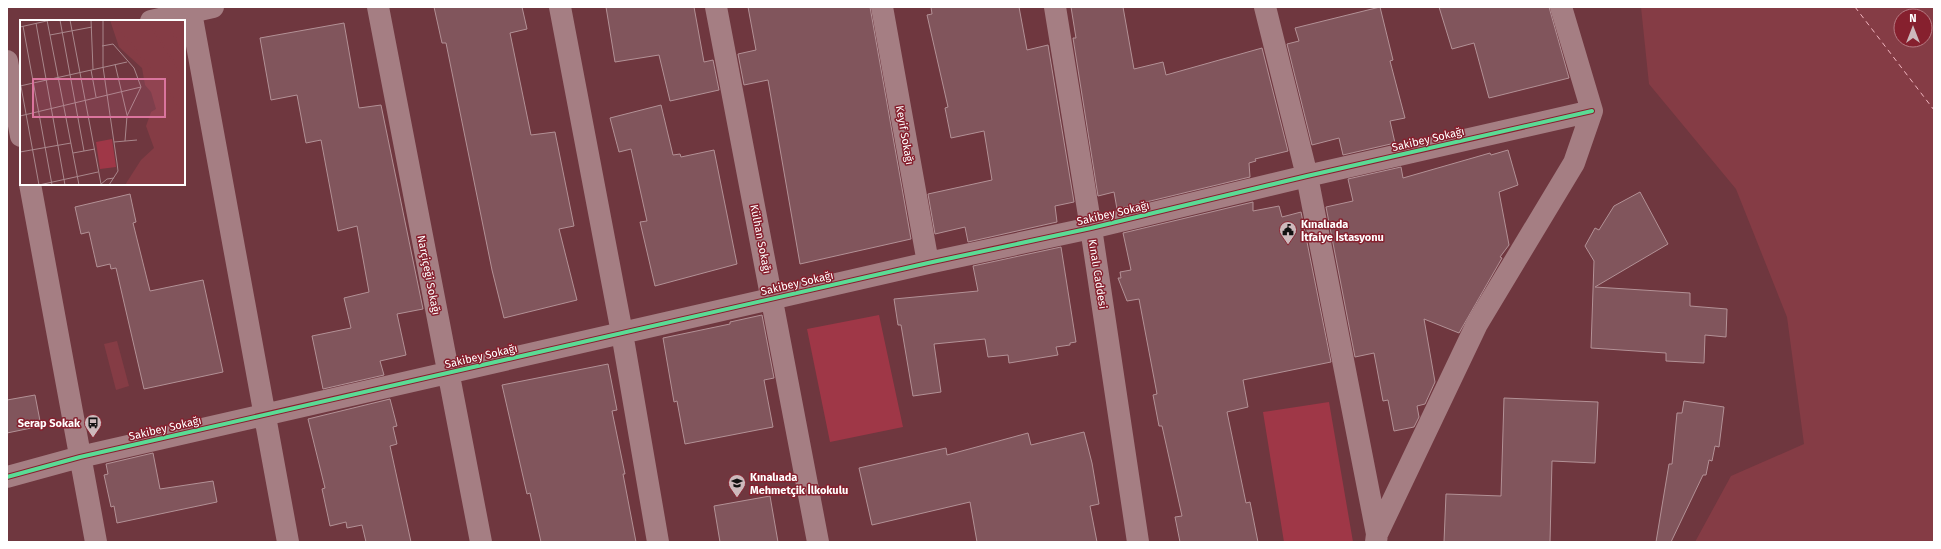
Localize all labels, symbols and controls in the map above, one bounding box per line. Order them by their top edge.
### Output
north arrow [1893,8,1933,48]
text: N [1909,12,1917,25]
inset map [20,20,185,185]
street label: Keyif Sokağı [893,104,916,166]
street label: Sakibey Sokağı [1391,125,1466,154]
street label: Sakibey Sokağı [1076,199,1151,228]
street label: Külhan Sokağı [747,203,774,275]
place label: Kınalıada İtfaiye İstasyonu [1301,218,1384,244]
public building icon: Kınalıada İtfaiye İstasyonu [1278,220,1298,245]
street label: Narçiçeği Sokağı [414,234,443,316]
street label: Kınalı Caddesi [1086,238,1109,310]
street label: Sakibey Sokağı [760,269,835,298]
street label: Sakibey Sokağı [444,342,519,371]
bus stop icon: Serap Sokak [83,413,103,438]
street label: Sakibey Sokağı [128,414,203,443]
place label: Serap Sokak [18,417,81,430]
place label: Kınalıada Mehmetçik İlkokulu [750,471,848,497]
school or university icon: Kınalıada Mehmetçik İlkokulu [727,473,747,498]

